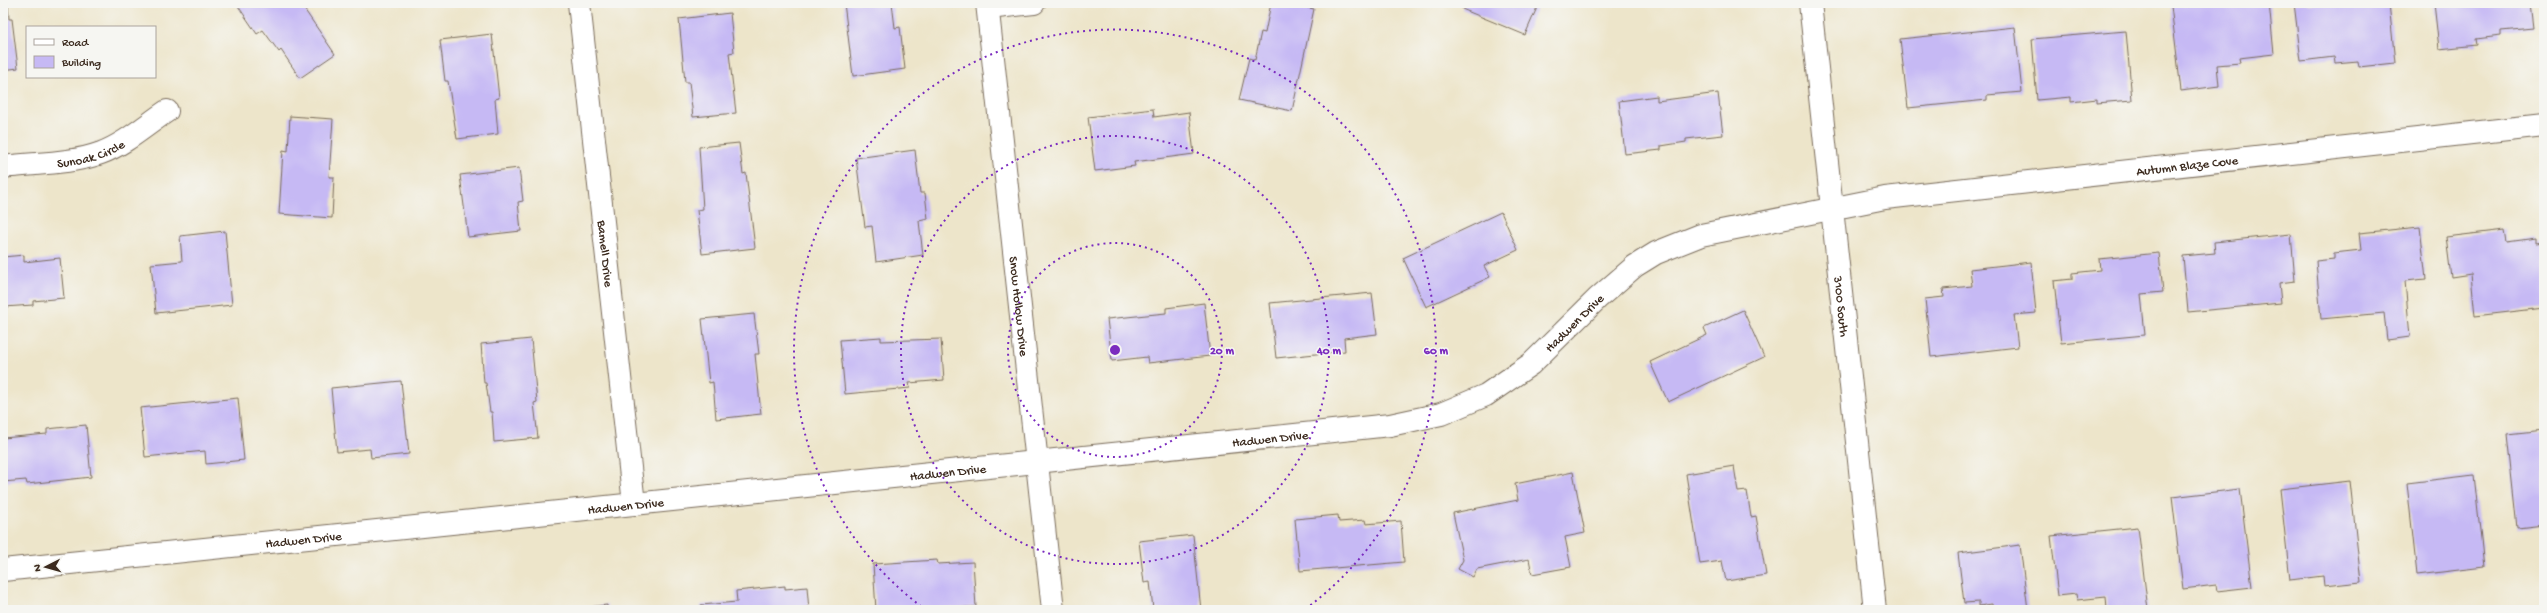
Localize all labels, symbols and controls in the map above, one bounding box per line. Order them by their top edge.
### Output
legend [26,26,156,78]
text: Road [62,37,89,51]
text: Building [61,57,101,71]
street label: Sunoak Circle [56,138,128,172]
street label: Autumn Blaze Cove [2136,154,2239,180]
street label: Bamell Drive [593,219,615,288]
street label: Snow Hollow Drive [1005,256,1030,357]
street label: 3100 South [1829,274,1851,338]
street label: Hadwen Drive [1543,291,1608,356]
centre of rings [1108,343,1122,357]
text: 20 m [1210,345,1235,359]
text: 40 m [1316,345,1341,359]
text: 60 m [1424,345,1449,359]
street label: Hadwen Drive [1231,429,1310,451]
street label: Hadwen Drive [909,462,987,485]
street label: Hadwen Drive [587,496,665,519]
street label: Hadwen Drive [265,530,343,553]
north arrow [26,547,66,587]
text: N [32,564,44,572]

